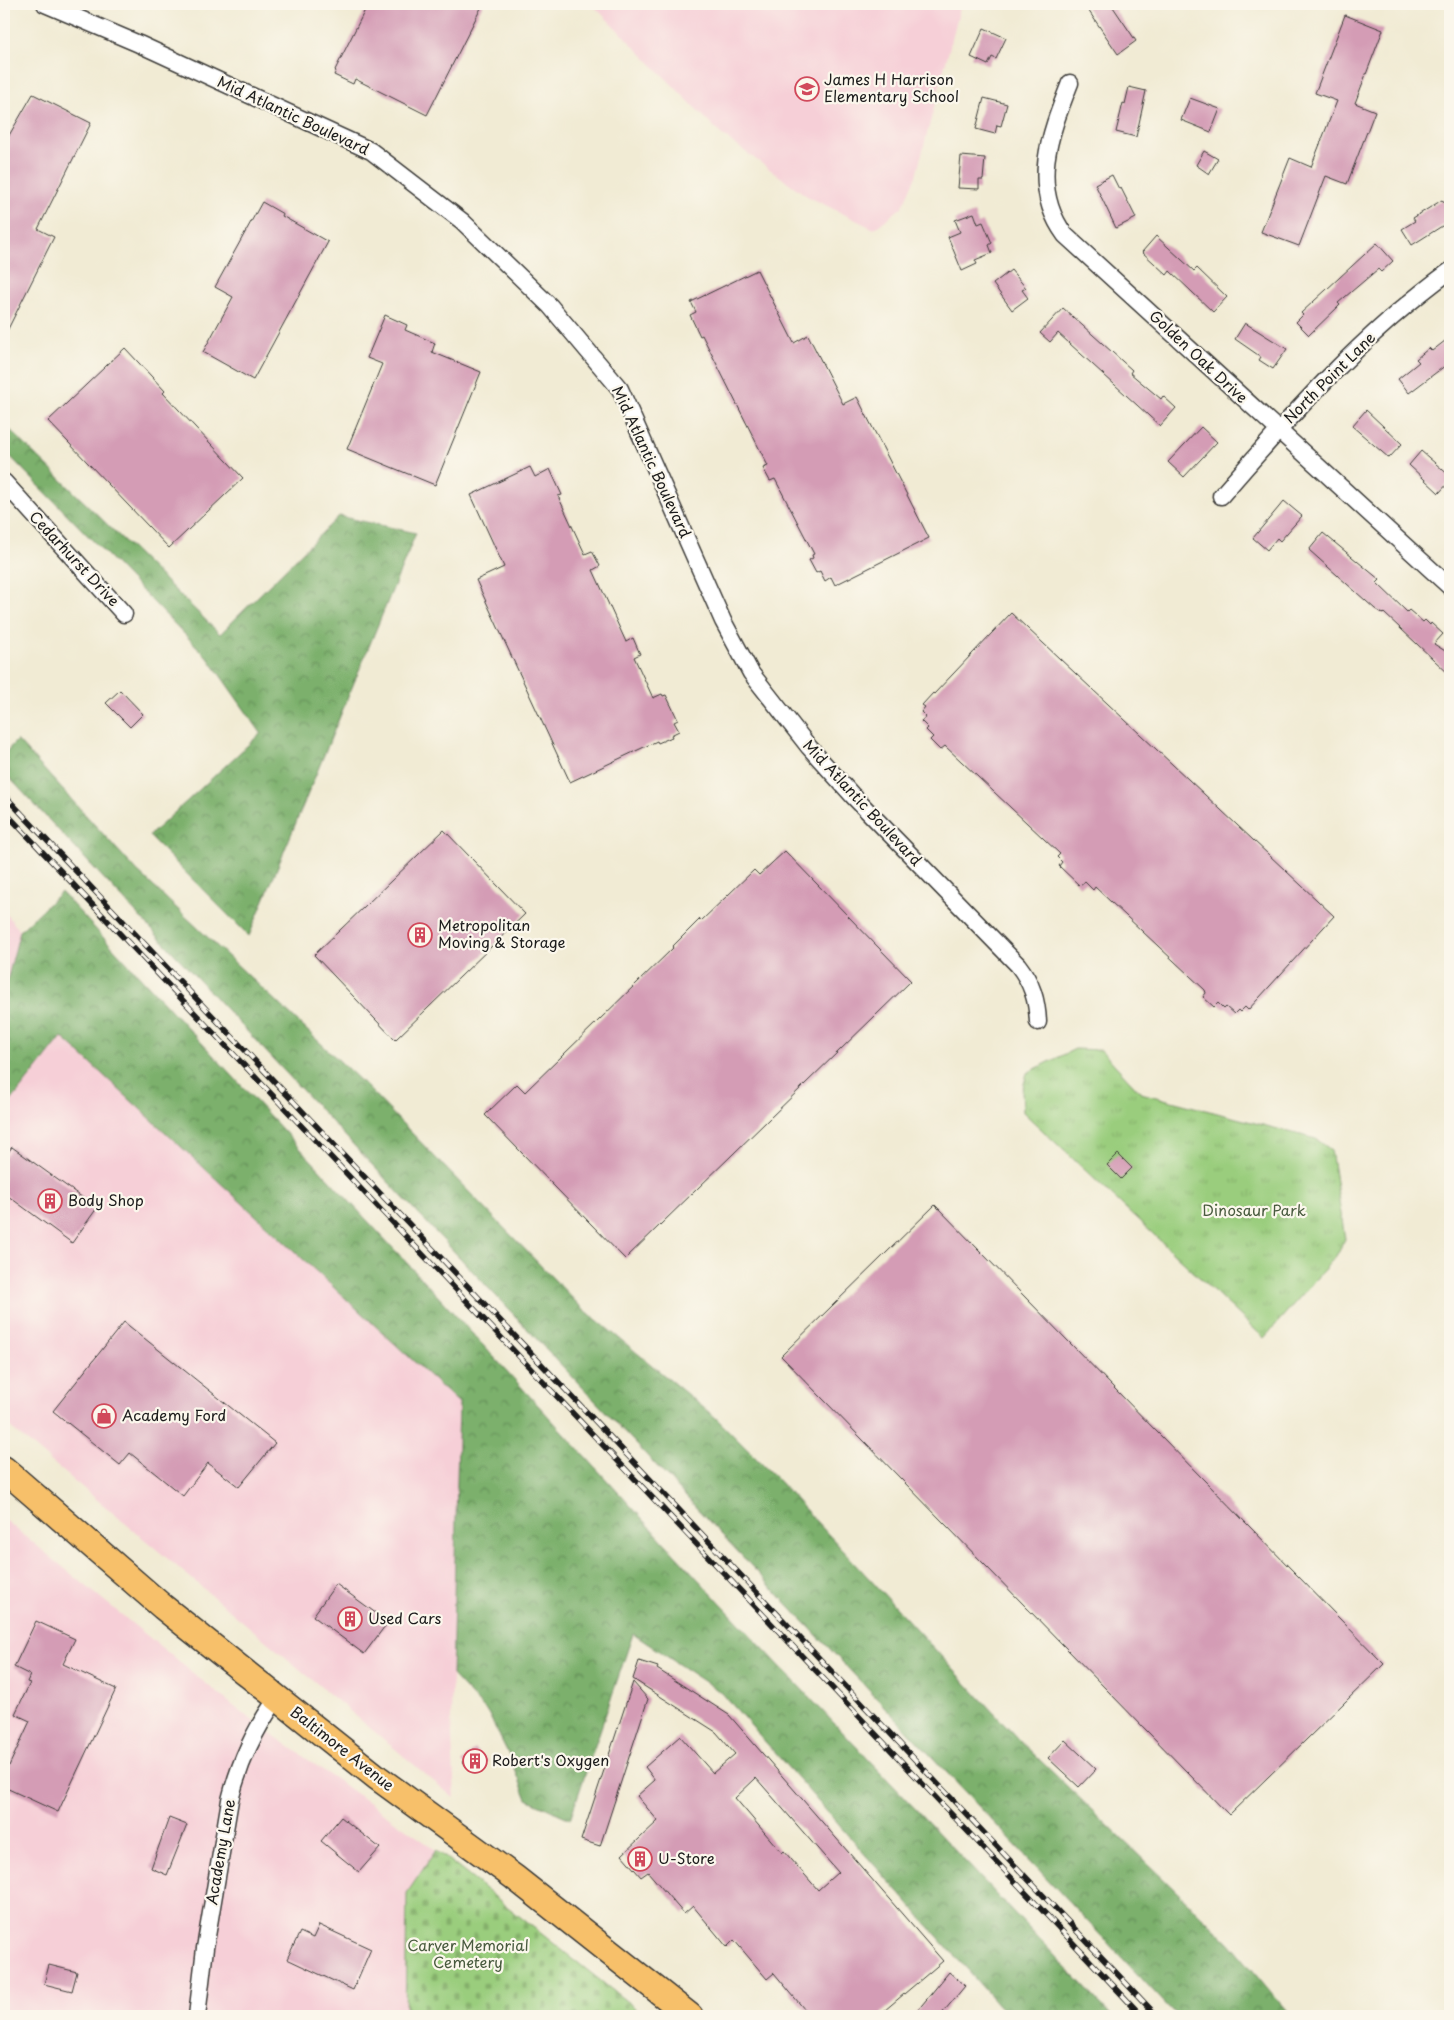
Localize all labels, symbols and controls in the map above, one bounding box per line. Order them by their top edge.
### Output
place label: James H Harrison Elementary School [824,67,959,107]
street label: Mid Atlantic Boulevard [214,69,373,160]
school or university icon: James H Harrison Elementary School [794,76,820,102]
street label: Golden Oak Drive [1145,304,1254,408]
street label: North Point Lane [1278,326,1380,428]
street label: Mid Atlantic Boulevard [607,382,698,541]
street label: Cedarhurst Drive [25,505,126,611]
street label: Mid Atlantic Boulevard [798,734,928,870]
place label: Metropolitan Moving & Storage [438,913,566,953]
building icon: Metropolitan Moving & Storage [407,922,433,948]
building icon: Body Shop [37,1188,63,1214]
place label: Body Shop [68,1188,144,1211]
park label: Dinosaur Park [1202,1198,1306,1221]
shop icon: Academy Ford [91,1403,117,1429]
place label: Academy Ford [122,1403,226,1426]
building icon: Used Cars [337,1606,363,1632]
place label: Used Cars [368,1606,442,1629]
street label: Baltimore Avenue [286,1700,400,1796]
building icon: Robert's Oxygen [462,1748,488,1774]
place label: Robert's Oxygen [492,1748,609,1771]
street label: Academy Lane [199,1797,240,1906]
building icon: U-Store [627,1846,653,1872]
place label: U-Store [658,1846,715,1869]
park label: Carver Memorial Cemetery [407,1933,529,1973]

